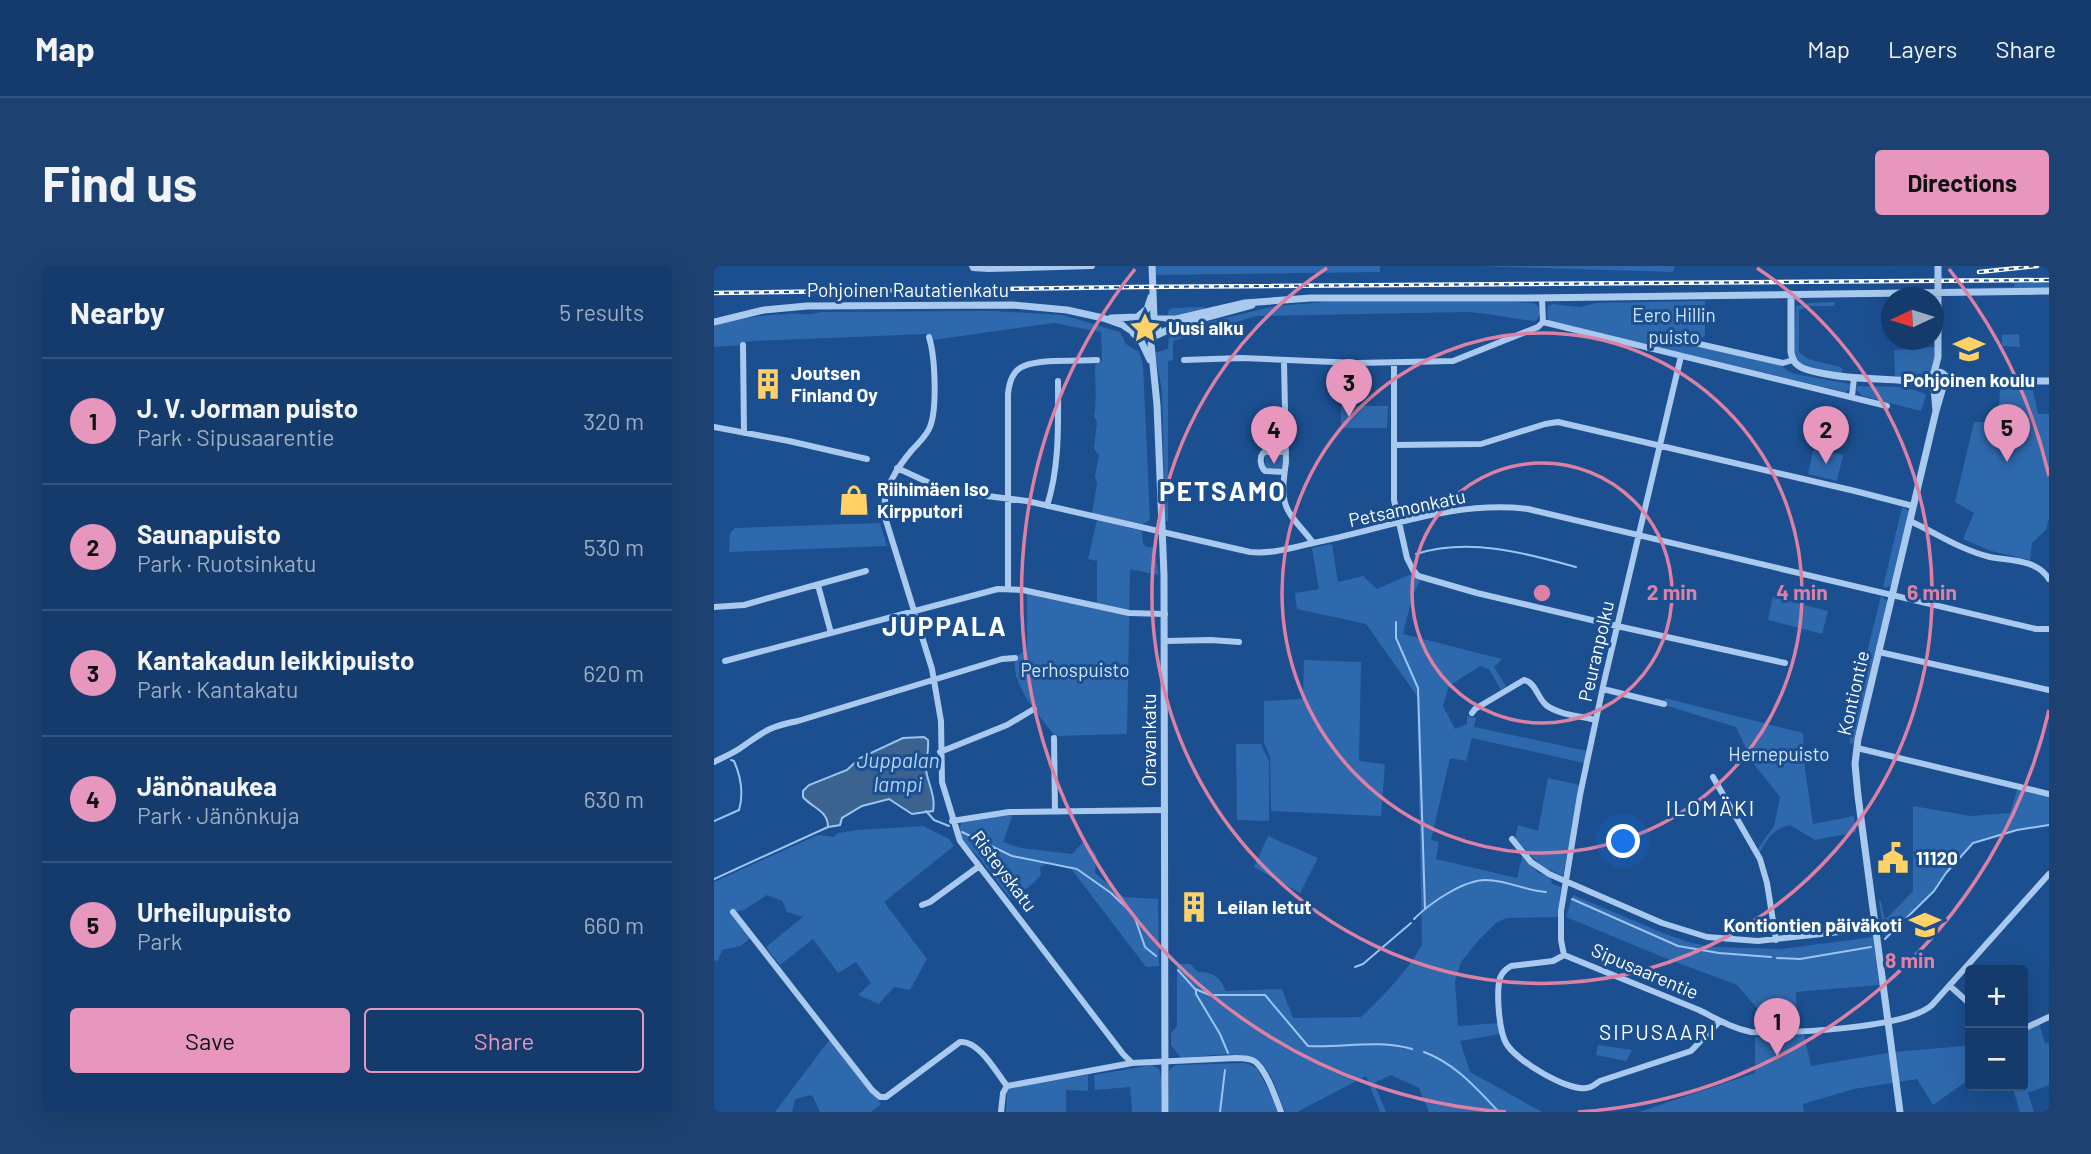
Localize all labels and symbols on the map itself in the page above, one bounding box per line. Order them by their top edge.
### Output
street label: Pohjoinen Rautatienkatu [807,278,1009,301]
north arrow [1881,287,1944,350]
park label: Eero Hillin puisto [1632,303,1716,348]
place icon: Uusi alku [1128,311,1162,345]
place label: Uusi alku [1168,316,1244,339]
school or university icon: Pohjoinen koulu [1952,332,1986,366]
pin: 3 [1326,359,1372,417]
place label: Joutsen Finland Oy [791,361,878,406]
building icon: Joutsen Finland Oy [751,367,785,401]
place label: Pohjoinen koulu [1903,368,2035,391]
pin: 5 [1984,404,2030,462]
pin: 4 [1251,406,1297,464]
pin: 2 [1803,406,1849,464]
district label: PETSAMO [1159,475,1287,506]
place label: Riihimäen Iso Kirpputori [877,477,989,522]
shop icon: Riihimäen Iso Kirpputori [837,483,871,517]
street label: Petsamonkatu [1346,484,1467,531]
text: 2 min [1647,579,1697,604]
text: 4 min [1776,579,1828,604]
text: 6 min [1907,579,1957,604]
centre of rings [1530,581,1554,605]
street label: Peuranpolku [1573,598,1618,704]
district label: JUPPALA [882,610,1008,641]
street label: Kontiontie [1832,648,1873,737]
park label: Perhospuisto [1020,658,1130,681]
street label: Oravankatu [1137,693,1160,787]
park label: Hernepuisto [1728,742,1830,765]
water label: Juppalan lampi [856,747,940,796]
district label: ILOMÄKI [1666,795,1756,820]
your location [1606,824,1640,858]
street label: Risteyskatu [966,826,1042,916]
public building icon: 11120 [1876,841,1910,875]
place label: 11120 [1916,846,1958,869]
building icon: Leilan letut [1177,890,1211,924]
place label: Leilan letut [1217,895,1312,918]
school or university icon: Kontiontien päiväkoti [1908,908,1942,942]
place label: Kontiontien päiväkoti [1723,913,1902,936]
street label: Sipusaarentie [1588,938,1702,1003]
text: 8 min [1885,947,1935,972]
pin: 1 [1754,998,1800,1056]
district label: SIPUSAARI [1599,1019,1717,1044]

